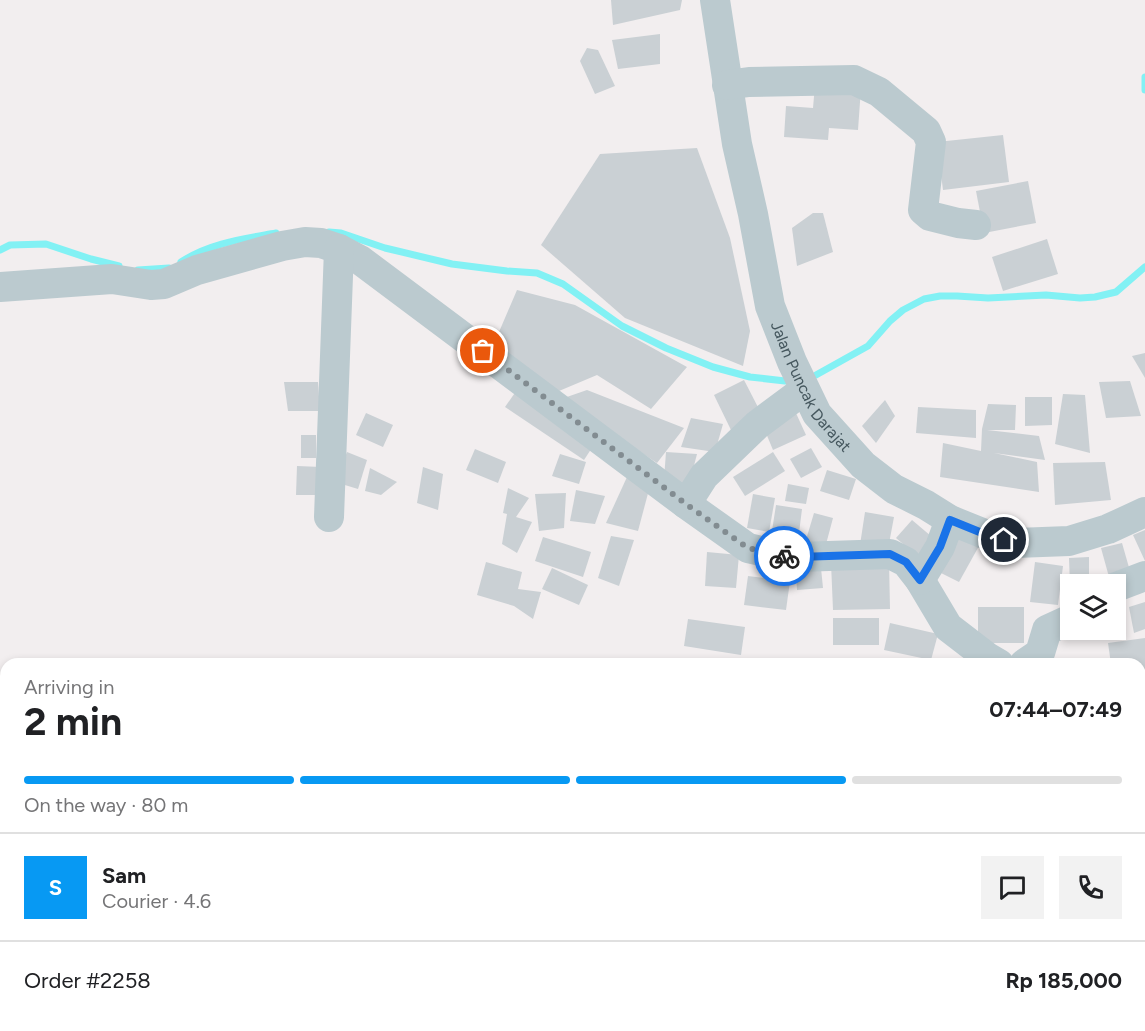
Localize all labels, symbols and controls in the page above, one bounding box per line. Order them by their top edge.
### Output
street label: Jalan Puncak Darajat [767,319,855,456]
pin [457,325,508,376]
icon: bag [466,334,499,367]
pin [978,514,1029,565]
icon: home [987,523,1020,556]
courier [754,526,814,586]
icon: bike [768,540,801,573]
map controls [1060,574,1126,640]
button: layers [1060,574,1126,640]
text: Arriving in [24,675,114,699]
text: 07:44–07:49 [989,696,1122,723]
text: 2 min [24,698,122,745]
text: On the way · 80 m [24,793,188,817]
button: chat [981,856,1044,919]
button: phone [1059,856,1122,919]
text: Sam [102,862,146,889]
text: S [49,874,62,901]
text: Courier · 4.6 [102,889,211,913]
text: Order #2258 [24,967,151,994]
text: Rp 185,000 [1005,967,1122,994]

